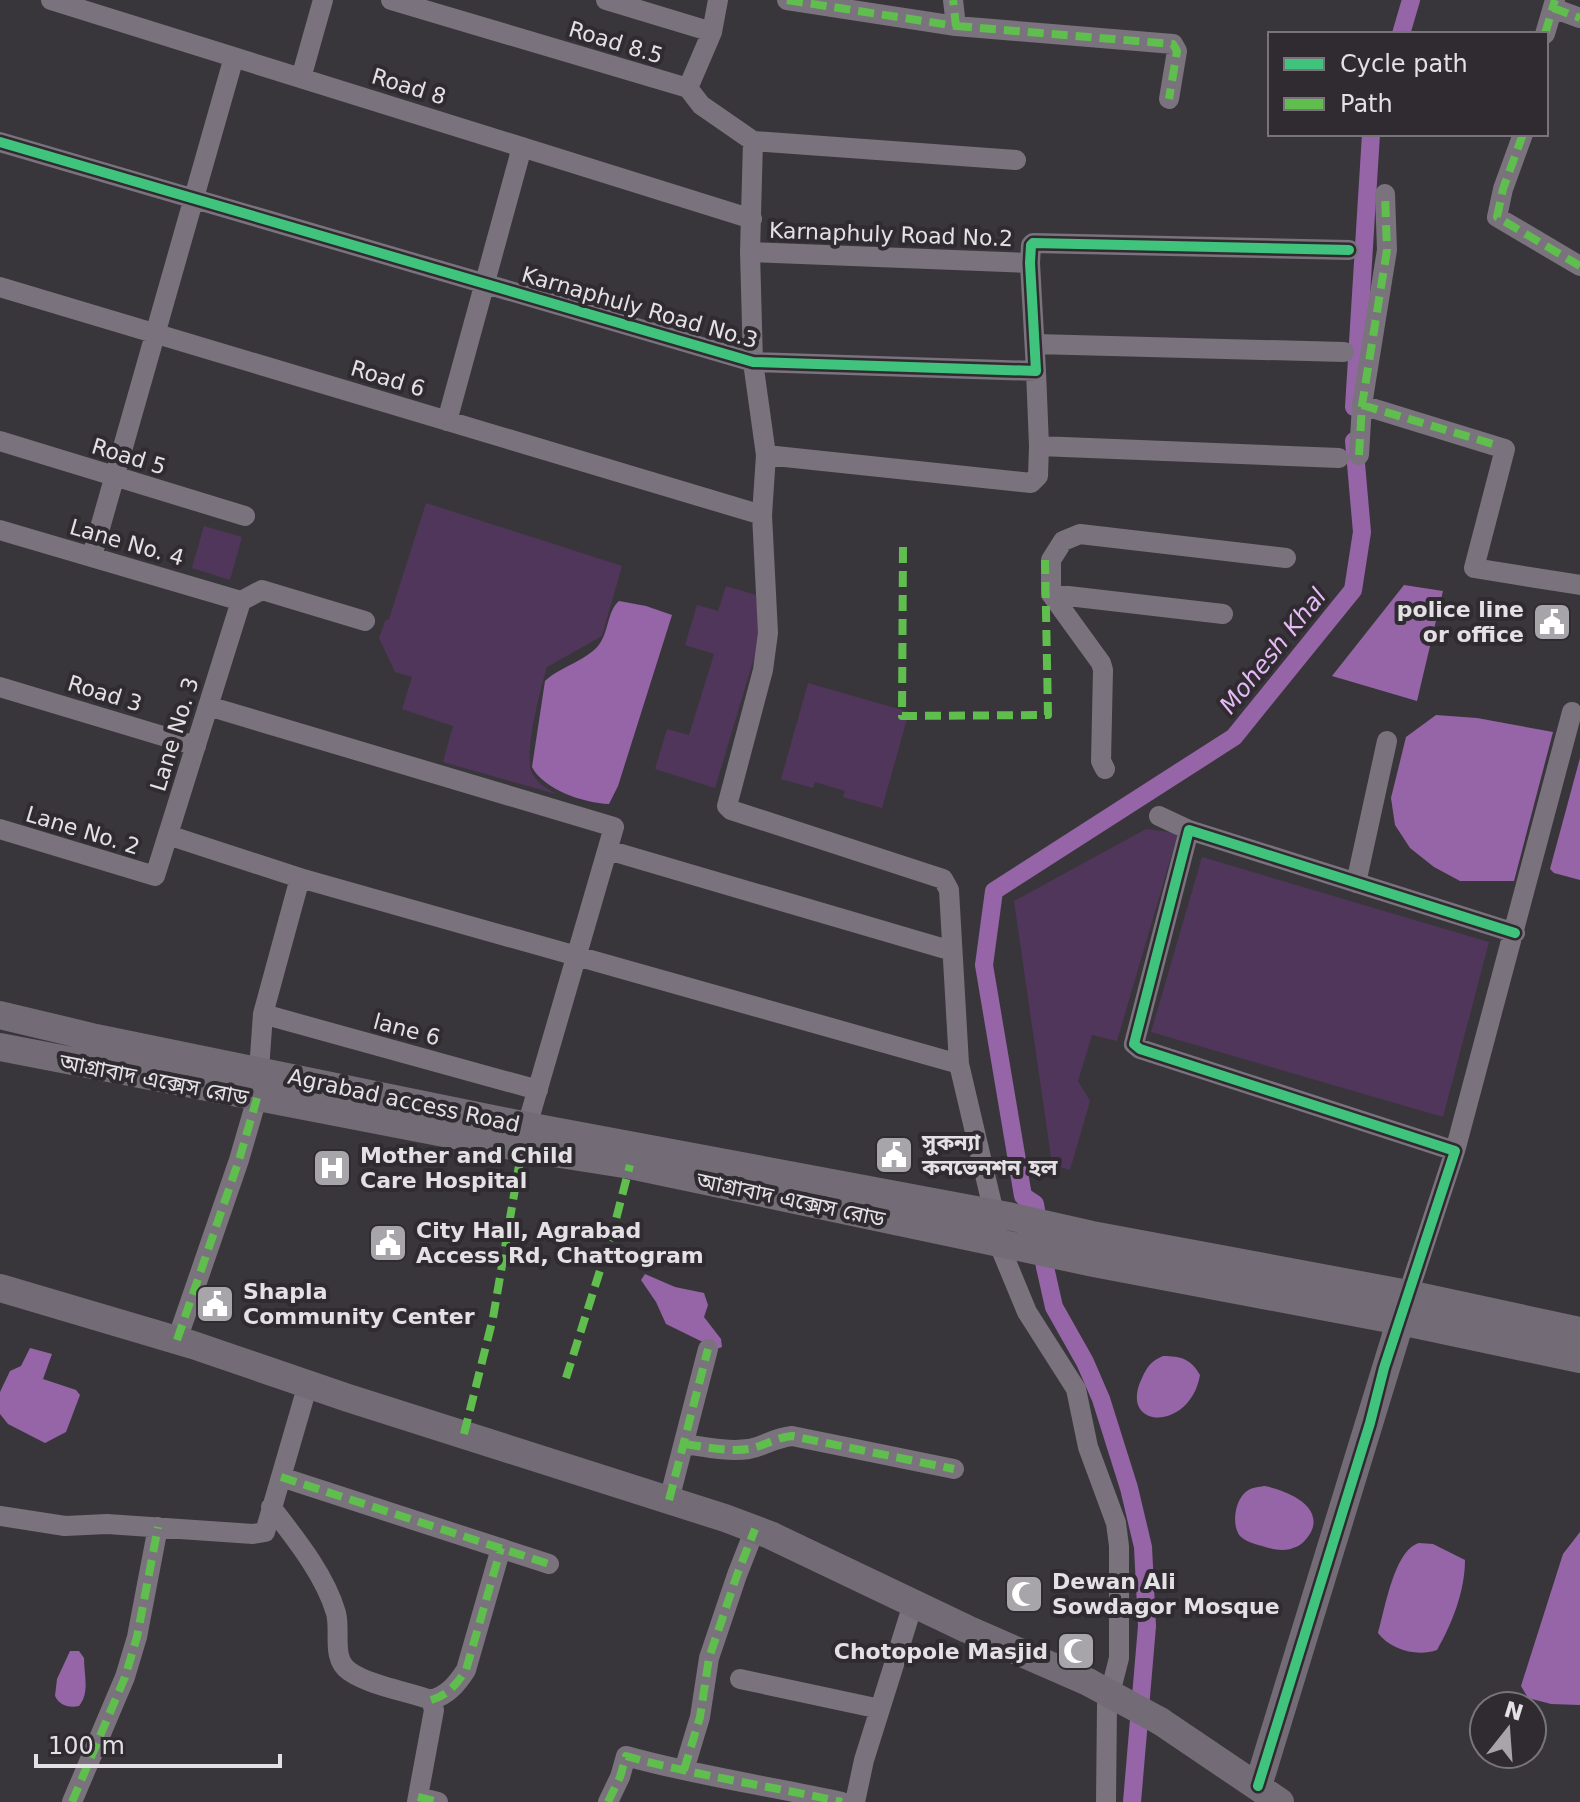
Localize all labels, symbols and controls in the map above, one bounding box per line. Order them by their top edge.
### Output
street label: Road 8.5 [566,16,666,69]
legend [1268,32,1548,136]
text: Cycle path [1340,50,1468,78]
street label: Road 8 [369,63,449,110]
text: Path [1340,90,1393,118]
street label: Karnaphuly Road No.2 [768,218,1014,251]
street label: Karnaphuly Road No.3 [519,262,761,353]
street label: Road 6 [348,355,428,402]
street label: Road 5 [89,433,169,480]
street label: Lane No. 4 [67,514,187,571]
water label: Mohesh Khal [1214,582,1332,719]
place label: police line or office [1397,597,1524,647]
public building icon: police line or office [1531,601,1573,643]
street label: Road 3 [65,670,145,717]
street label: Lane No. 3 [145,674,204,794]
street label: Lane No. 2 [23,801,143,860]
street label: lane 6 [371,1009,443,1050]
street label: আগ্রাবাদ এক্সেস রোড [56,1049,251,1110]
street label: Agrabad access Road [286,1064,522,1137]
place label: সুকন্যা কনভেনশন হল [921,1130,1058,1180]
public building icon: সুকন্যা কনভেনশন হল [873,1134,915,1176]
place label: Mother and Child Care Hospital [360,1143,573,1193]
hospital icon: Mother and Child Care Hospital [311,1147,353,1189]
street label: আগ্রাবাদ এক্সেস রোড [694,1167,888,1232]
place label: City Hall, Agrabad Access Rd, Chattogram [416,1218,704,1268]
public building icon: City Hall, Agrabad Access Rd, Chattogram [367,1222,409,1264]
place label: Shapla Community Center [243,1279,475,1329]
public building icon: Shapla Community Center [194,1283,236,1325]
place label: Dewan Ali Sowdagor Mosque [1052,1569,1280,1619]
mosque icon: Dewan Ali Sowdagor Mosque [1003,1573,1045,1615]
mosque icon: Chotopole Masjid [1055,1630,1097,1672]
place label: Chotopole Masjid [834,1639,1048,1664]
north arrow [1468,1690,1548,1770]
text: N [1501,1697,1526,1726]
scale bar [36,1718,280,1768]
text: 100 m [48,1732,125,1760]

